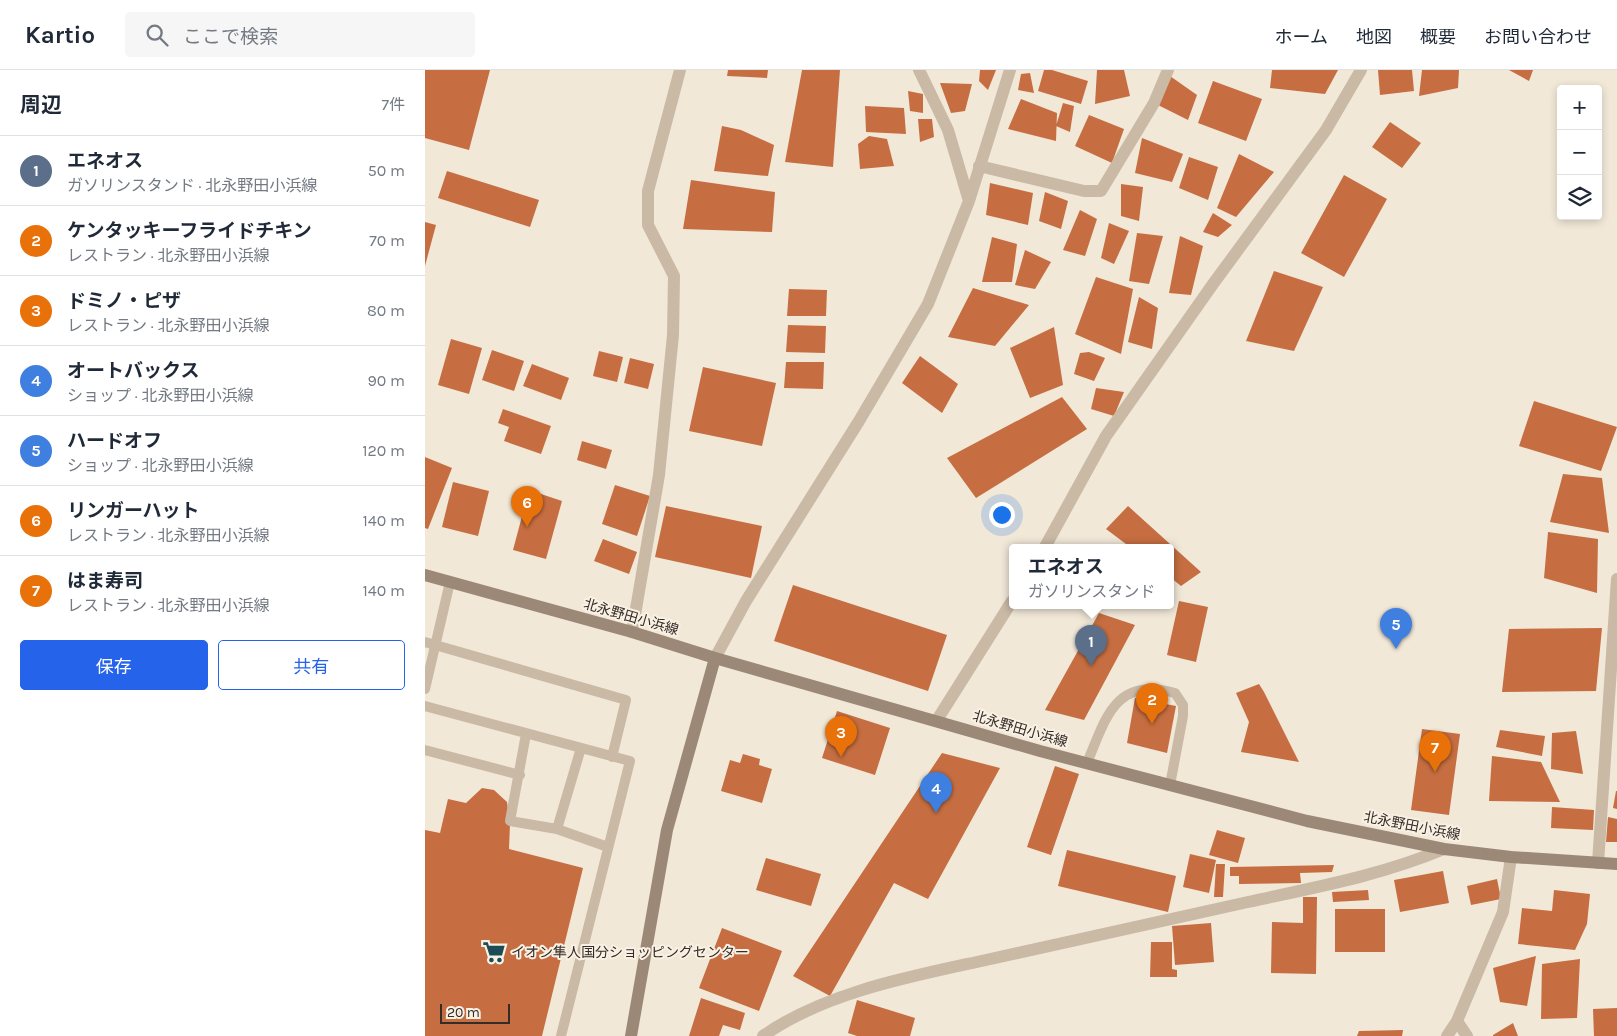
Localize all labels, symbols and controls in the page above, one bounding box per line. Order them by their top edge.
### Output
search box [125,12,475,57]
text: Kartio [25,21,95,49]
icon: search [143,21,171,49]
text: ここで検索 [183,26,278,48]
text: ホーム [1275,26,1328,48]
text: 地図 [1356,26,1392,48]
text: 概要 [1420,26,1456,48]
text: お問い合わせ [1484,26,1592,48]
map controls [1557,85,1602,220]
button: + [1557,85,1602,130]
text: 周辺 [20,93,62,117]
text: 7件 [381,95,405,114]
button: − [1557,130,1602,175]
text: エネオス [67,150,143,172]
text: 1 [33,161,39,180]
text: 50 m [368,161,405,180]
button: layers [1557,175,1602,220]
text: ガソリンスタンド · 北永野田小浜線 [67,176,317,195]
text: ケンタッキーフライドチキン [67,220,312,242]
text: 2 [31,231,41,250]
text: 70 m [369,231,405,250]
text: レストラン · 北永野田小浜線 [67,246,269,265]
text: ドミノ・ピザ [67,290,181,312]
text: 3 [31,301,41,320]
text: 80 m [367,301,405,320]
text: レストラン · 北永野田小浜線 [67,316,269,335]
text: オートバックス [67,360,199,382]
text: 4 [31,371,41,390]
text: 90 m [367,371,405,390]
text: ショップ · 北永野田小浜線 [67,386,253,405]
text: ハードオフ [67,430,162,452]
text: 5 [31,441,41,460]
text: 120 m [362,441,405,460]
text: ショップ · 北永野田小浜線 [67,456,253,475]
pin: 6 [511,486,543,527]
text: リンガーハット [67,500,200,522]
your location [989,502,1015,528]
text: 6 [31,511,41,530]
text: 140 m [363,511,405,530]
text: レストラン · 北永野田小浜線 [67,526,269,545]
popup [1009,544,1174,609]
text: エネオス [1028,556,1104,578]
text: はま寿司 [67,570,143,592]
text: 7 [32,581,40,600]
text: 140 m [363,581,405,600]
text: ガソリンスタンド [1028,582,1155,601]
street label: 北永野田小浜線 [582,595,680,639]
text: レストラン · 北永野田小浜線 [67,596,269,615]
pin: 5 [1380,608,1412,649]
pin: 1 [1075,625,1107,666]
button: 保存 [20,640,208,690]
button: 共有 [218,640,405,690]
pin: 2 [1136,683,1168,724]
street label: 北永野田小浜線 [971,707,1069,751]
pin: 3 [825,716,857,757]
pin: 7 [1419,731,1451,772]
pin: 4 [920,772,952,813]
street label: 北永野田小浜線 [1362,808,1462,844]
supermarket icon: イオン隼人国分ショッピングセンター [481,939,507,965]
place label: イオン隼人国分ショッピングセンター [511,944,749,961]
scale bar [440,1001,510,1024]
text: 20 m [447,1004,480,1021]

